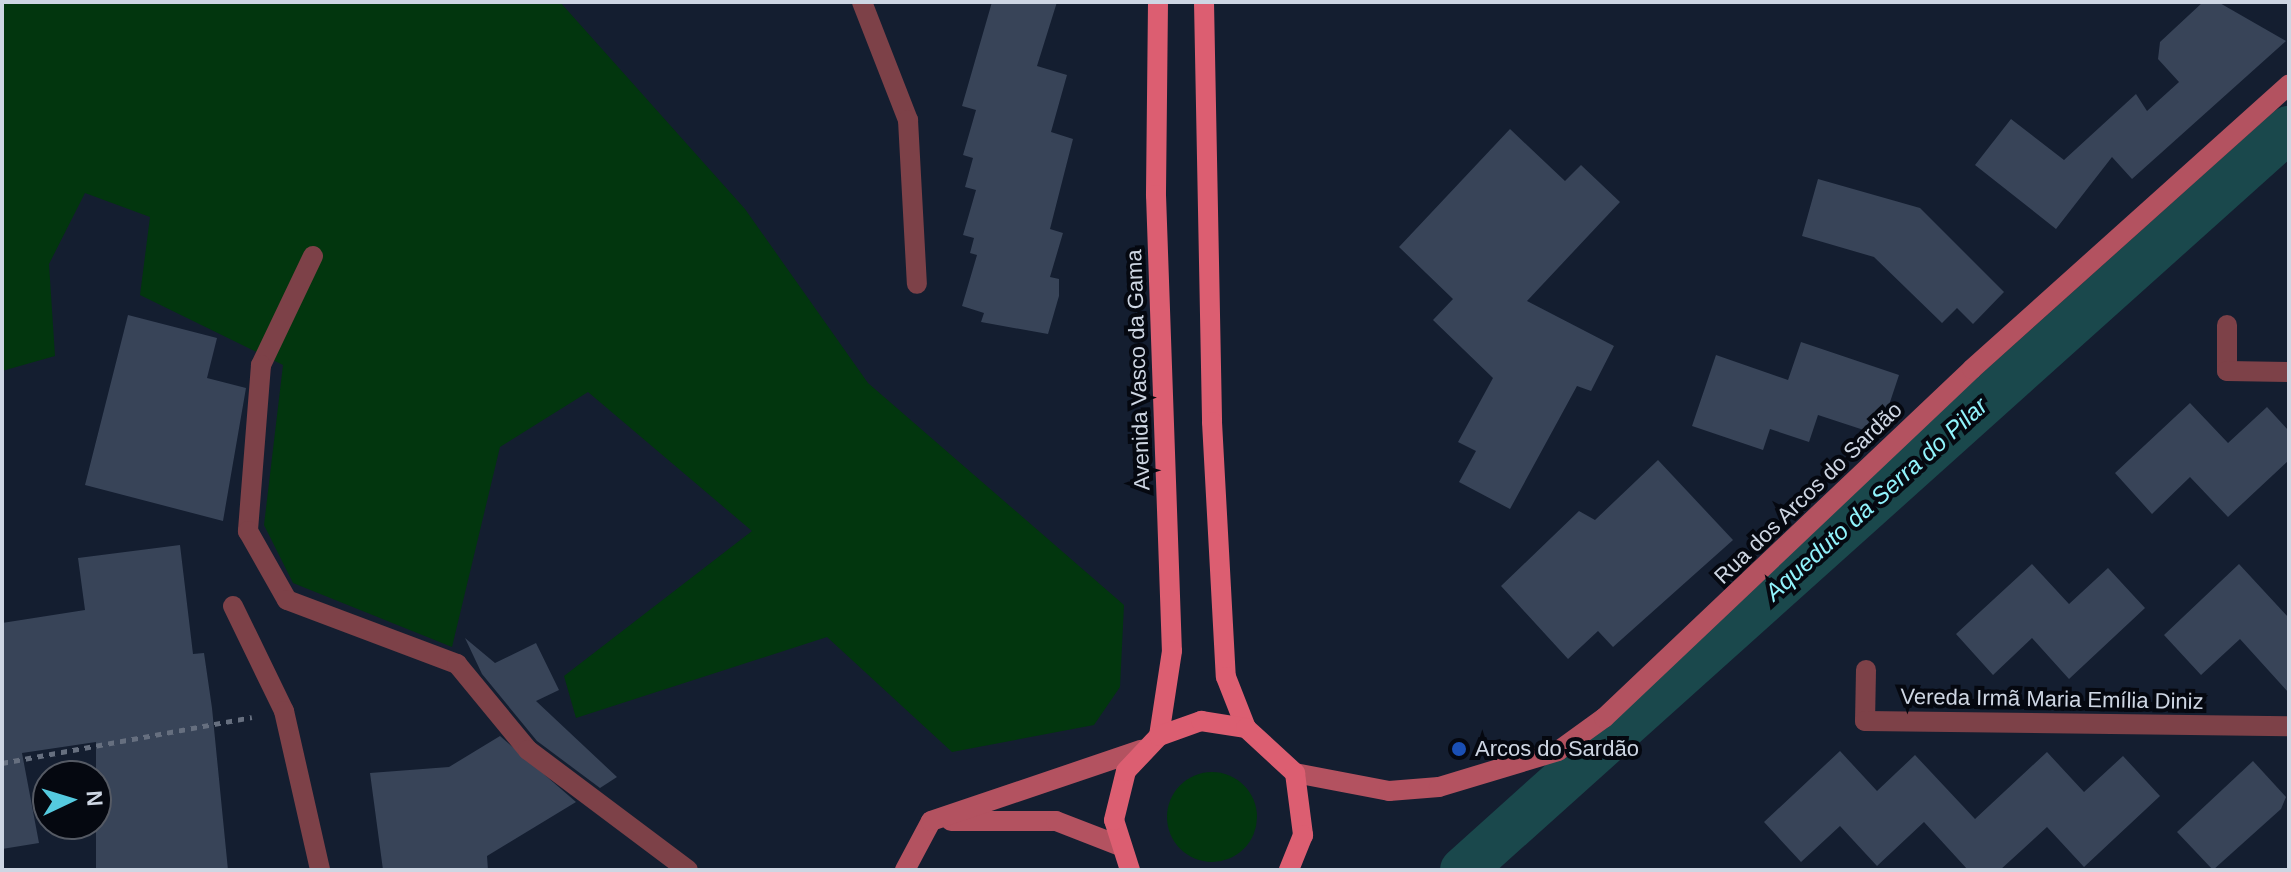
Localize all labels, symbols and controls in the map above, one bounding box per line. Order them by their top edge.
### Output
street label: Avenida Vasco da Gama [1121,249,1155,491]
water label: Aqueduto da Serra do Pilar [1759,391,1993,607]
street label: Rua dos Arcos do Sardão [1708,396,1908,590]
street label: Vereda Irmã Maria Emília Diniz [1900,683,2204,715]
place label: Arcos do Sardão [1475,736,1639,762]
marker: Arcos do Sardão [1450,740,1468,758]
north arrow [32,760,112,840]
text: N [81,790,107,807]

